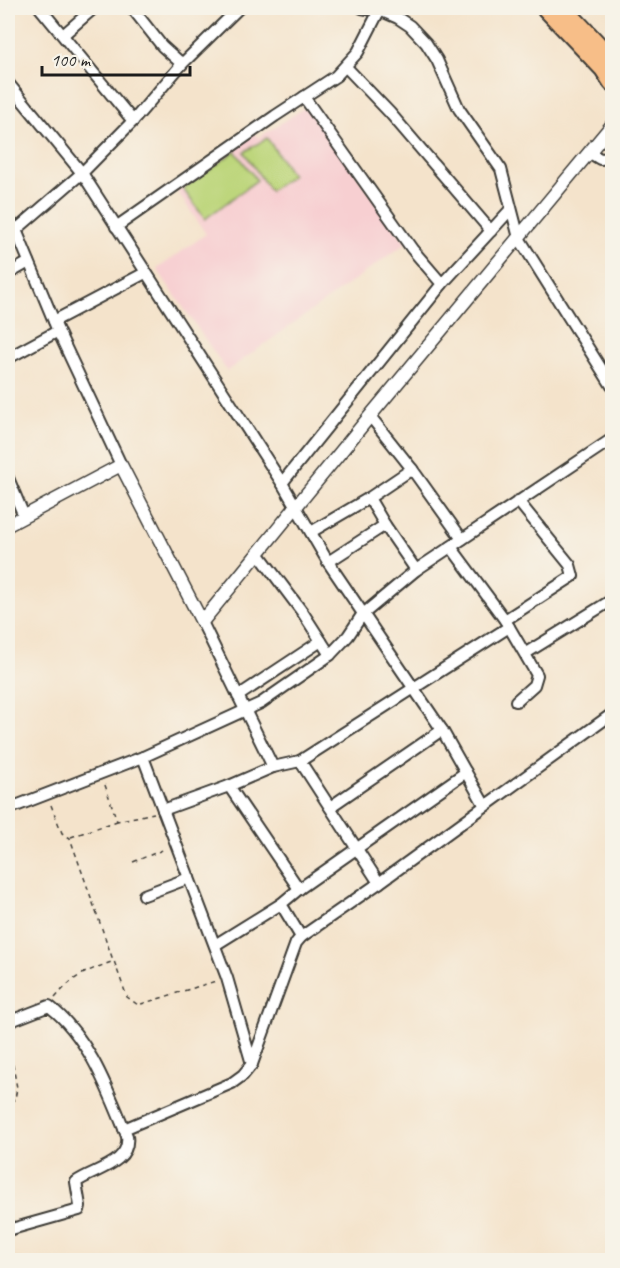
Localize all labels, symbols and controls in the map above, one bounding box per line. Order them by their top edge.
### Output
scale bar [42,39,190,77]
text: 100 m [51,49,92,71]

